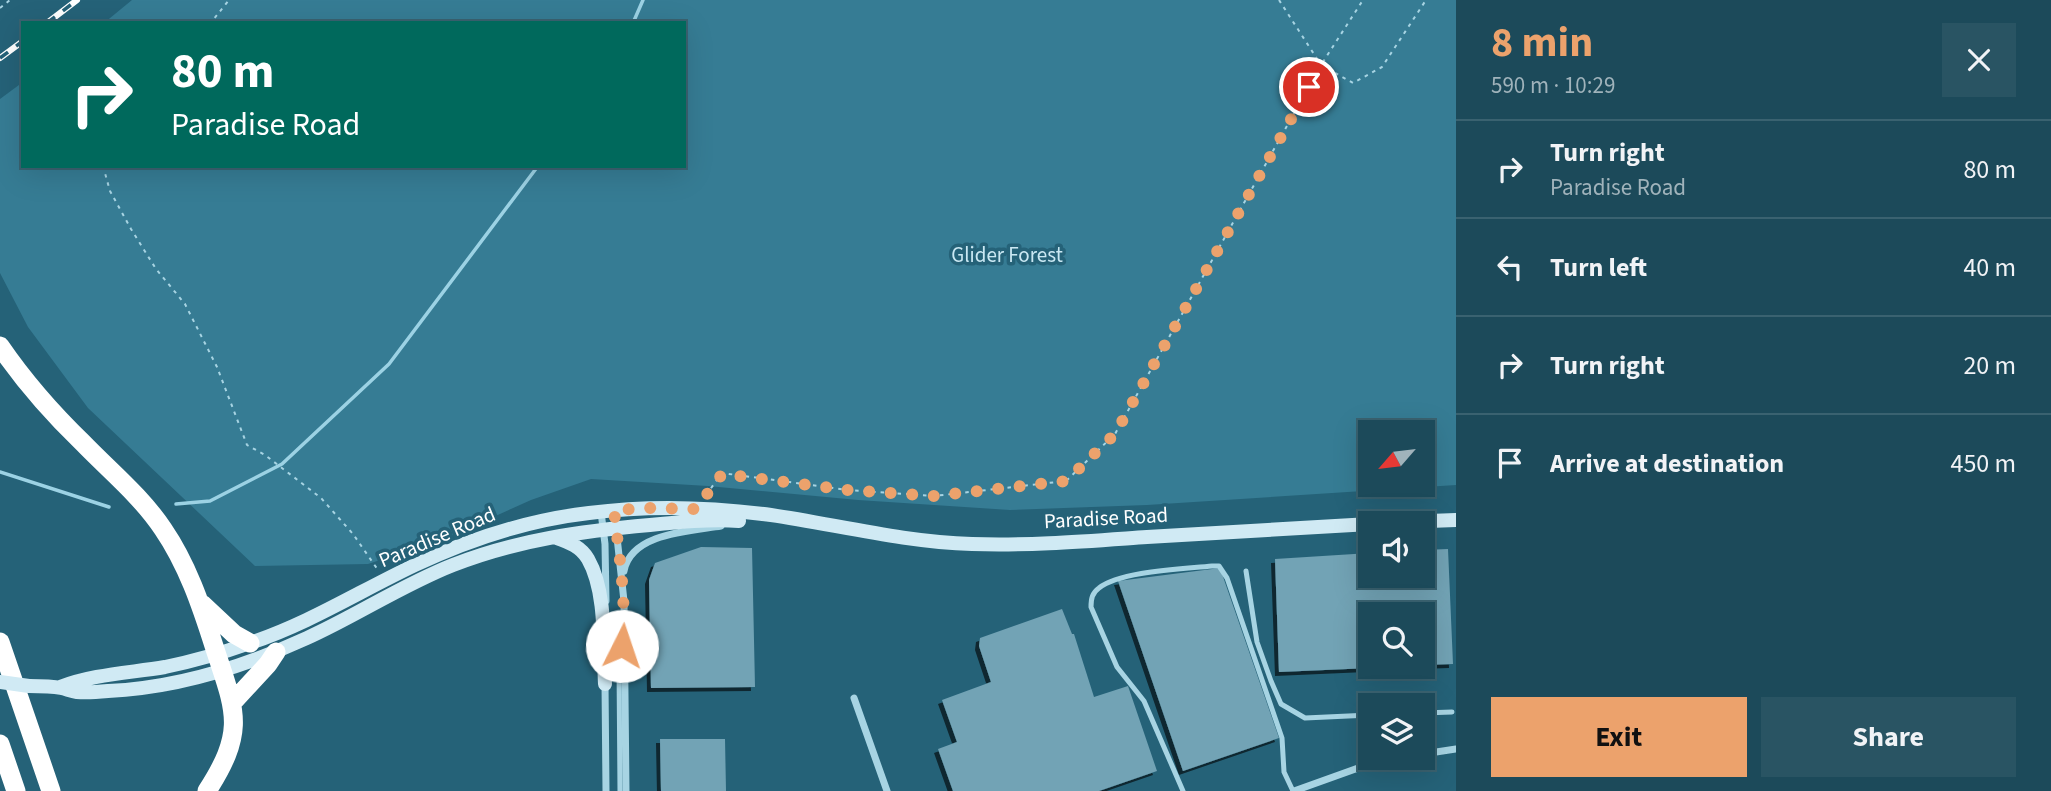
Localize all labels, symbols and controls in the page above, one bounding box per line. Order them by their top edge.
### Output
text: 8 min [1491,13,1593,73]
button: close [1942,23,2016,97]
text: 80 m [171,37,275,107]
icon: right [56,49,147,140]
pin [1279,57,1339,117]
icon: arrive [1290,68,1328,106]
text: 590 m · 10:29 [1491,69,1615,102]
text: Paradise Road [171,102,360,148]
text: Turn right [1550,134,1665,171]
icon: right [1491,150,1529,188]
text: 80 m [1963,151,2016,188]
text: Paradise Road [1550,171,1686,204]
park label: Glider Forest [951,240,1063,270]
icon: left [1491,248,1529,286]
text: Turn left [1550,249,1647,286]
text: 40 m [1963,249,2016,286]
icon: right [1491,346,1529,384]
text: Turn right [1550,347,1665,384]
text: 20 m [1963,347,2016,384]
north arrow [1358,420,1435,497]
map controls [1358,420,1435,770]
icon: arrive [1491,444,1529,482]
text: Arrive at destination [1550,445,1784,482]
text: 450 m [1950,445,2016,482]
street label: Paradise Road [374,499,500,575]
street label: Paradise Road [1043,500,1169,536]
button: sound [1358,511,1435,588]
button: search [1358,602,1435,679]
position arrow [585,609,659,683]
button: layers [1358,693,1435,770]
button: Exit [1491,697,1747,777]
button: Share [1761,697,2016,777]

